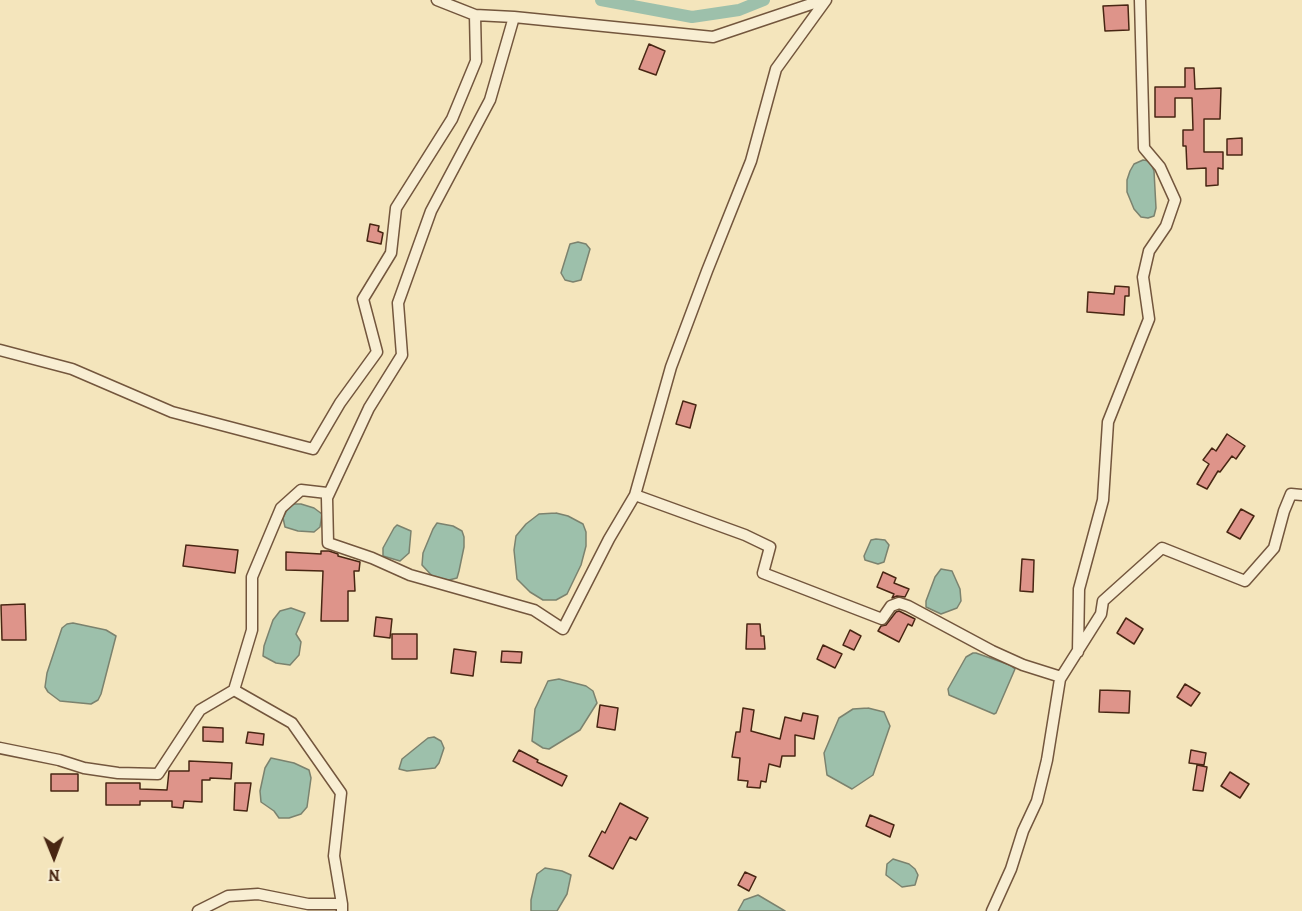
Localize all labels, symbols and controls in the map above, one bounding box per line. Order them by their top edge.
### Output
north arrow [24,827,84,887]
text: N [48,864,60,886]

